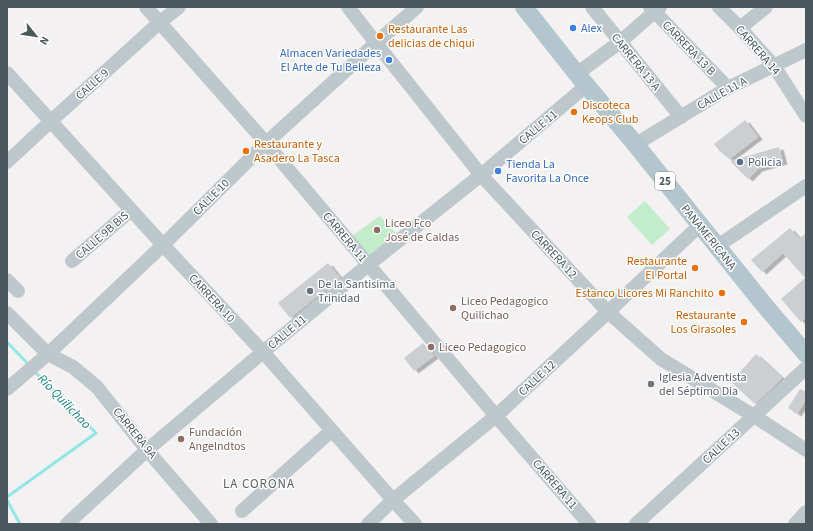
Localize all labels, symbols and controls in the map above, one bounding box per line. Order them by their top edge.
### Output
north arrow [16,16,56,56]
street label: CARRERA 13 B [658,17,719,80]
place label: Alex [581,20,602,37]
place label: Restaurante Las delicias de chiqui [388,21,475,52]
street label: CARRERA 14 [731,22,784,79]
marker: Alex [568,23,578,33]
street label: CARRERA 13 A [607,30,665,95]
marker: Restaurante Las delicias de chiqui [375,31,385,41]
text: N [36,34,53,48]
place label: Almacen Variedades El Arte de Tu Belleza [280,45,381,76]
marker: Almacen Variedades El Arte de Tu Belleza [384,55,394,65]
street label: CALLE 9 [72,65,113,104]
street label: CALLE 11 A [694,73,751,114]
place label: Discoteca Keops Club [582,97,639,128]
street label: CALLE 11 [515,106,561,149]
marker: Discoteca Keops Club [569,107,579,117]
place label: Restaurante y Asadero La Tasca [254,136,340,167]
marker: Restaurante y Asadero La Tasca [241,146,251,156]
place label: Policia [748,154,782,171]
place label: Tienda La Favorita La Once [506,156,589,187]
marker: Policia [735,157,745,167]
marker: Tienda La Favorita La Once [493,166,503,176]
road number: 25 [655,172,675,190]
street label: CALLE 10 [189,175,234,220]
street label: PANAMERICANA [677,201,741,274]
street label: CALLE 9B BIS [72,207,133,263]
street label: CARRERA 11 [319,208,371,266]
place label: Liceo Fco José de Caldas [385,215,459,246]
marker: Liceo Fco José de Caldas [372,225,382,235]
street label: CARRERA 12 [527,226,581,282]
place label: Restaurante El Portal [627,253,687,284]
marker: Restaurante El Portal [690,263,700,273]
street label: CARRERA 10 [185,270,239,326]
place label: De la Santisima Trinidad [318,276,395,307]
place label: Estanco Licores Mi Ranchito [576,285,714,302]
marker: De la Santisima Trinidad [305,286,315,296]
marker: Estanco Licores Mi Ranchito [717,288,727,298]
place label: Liceo Pedagogico Quilichao [461,293,548,324]
marker: Liceo Pedagogico Quilichao [448,303,458,313]
place label: Restaurante Los Girasoles [671,307,736,338]
street label: CALLE 11 [264,311,310,354]
marker: Restaurante Los Girasoles [739,317,749,327]
place label: Liceo Pedagogico [439,339,526,356]
marker: Liceo Pedagogico [426,342,436,352]
street label: CALLE 12 [515,357,560,400]
place label: Iglesia Adventista del Séptimo Dia [659,369,747,400]
water label: Río Quilichao [33,370,95,433]
marker: Iglesia Adventista del Séptimo Dia [646,379,656,389]
street label: CARRERA 9A [109,404,161,463]
place label: Fundación Angelndtos [189,424,246,455]
street label: CALLE 13 [699,425,744,468]
marker: Fundación Angelndtos [176,434,186,444]
street label: CARRERA 11 [528,456,581,513]
district label: LA CORONA [223,475,295,493]

